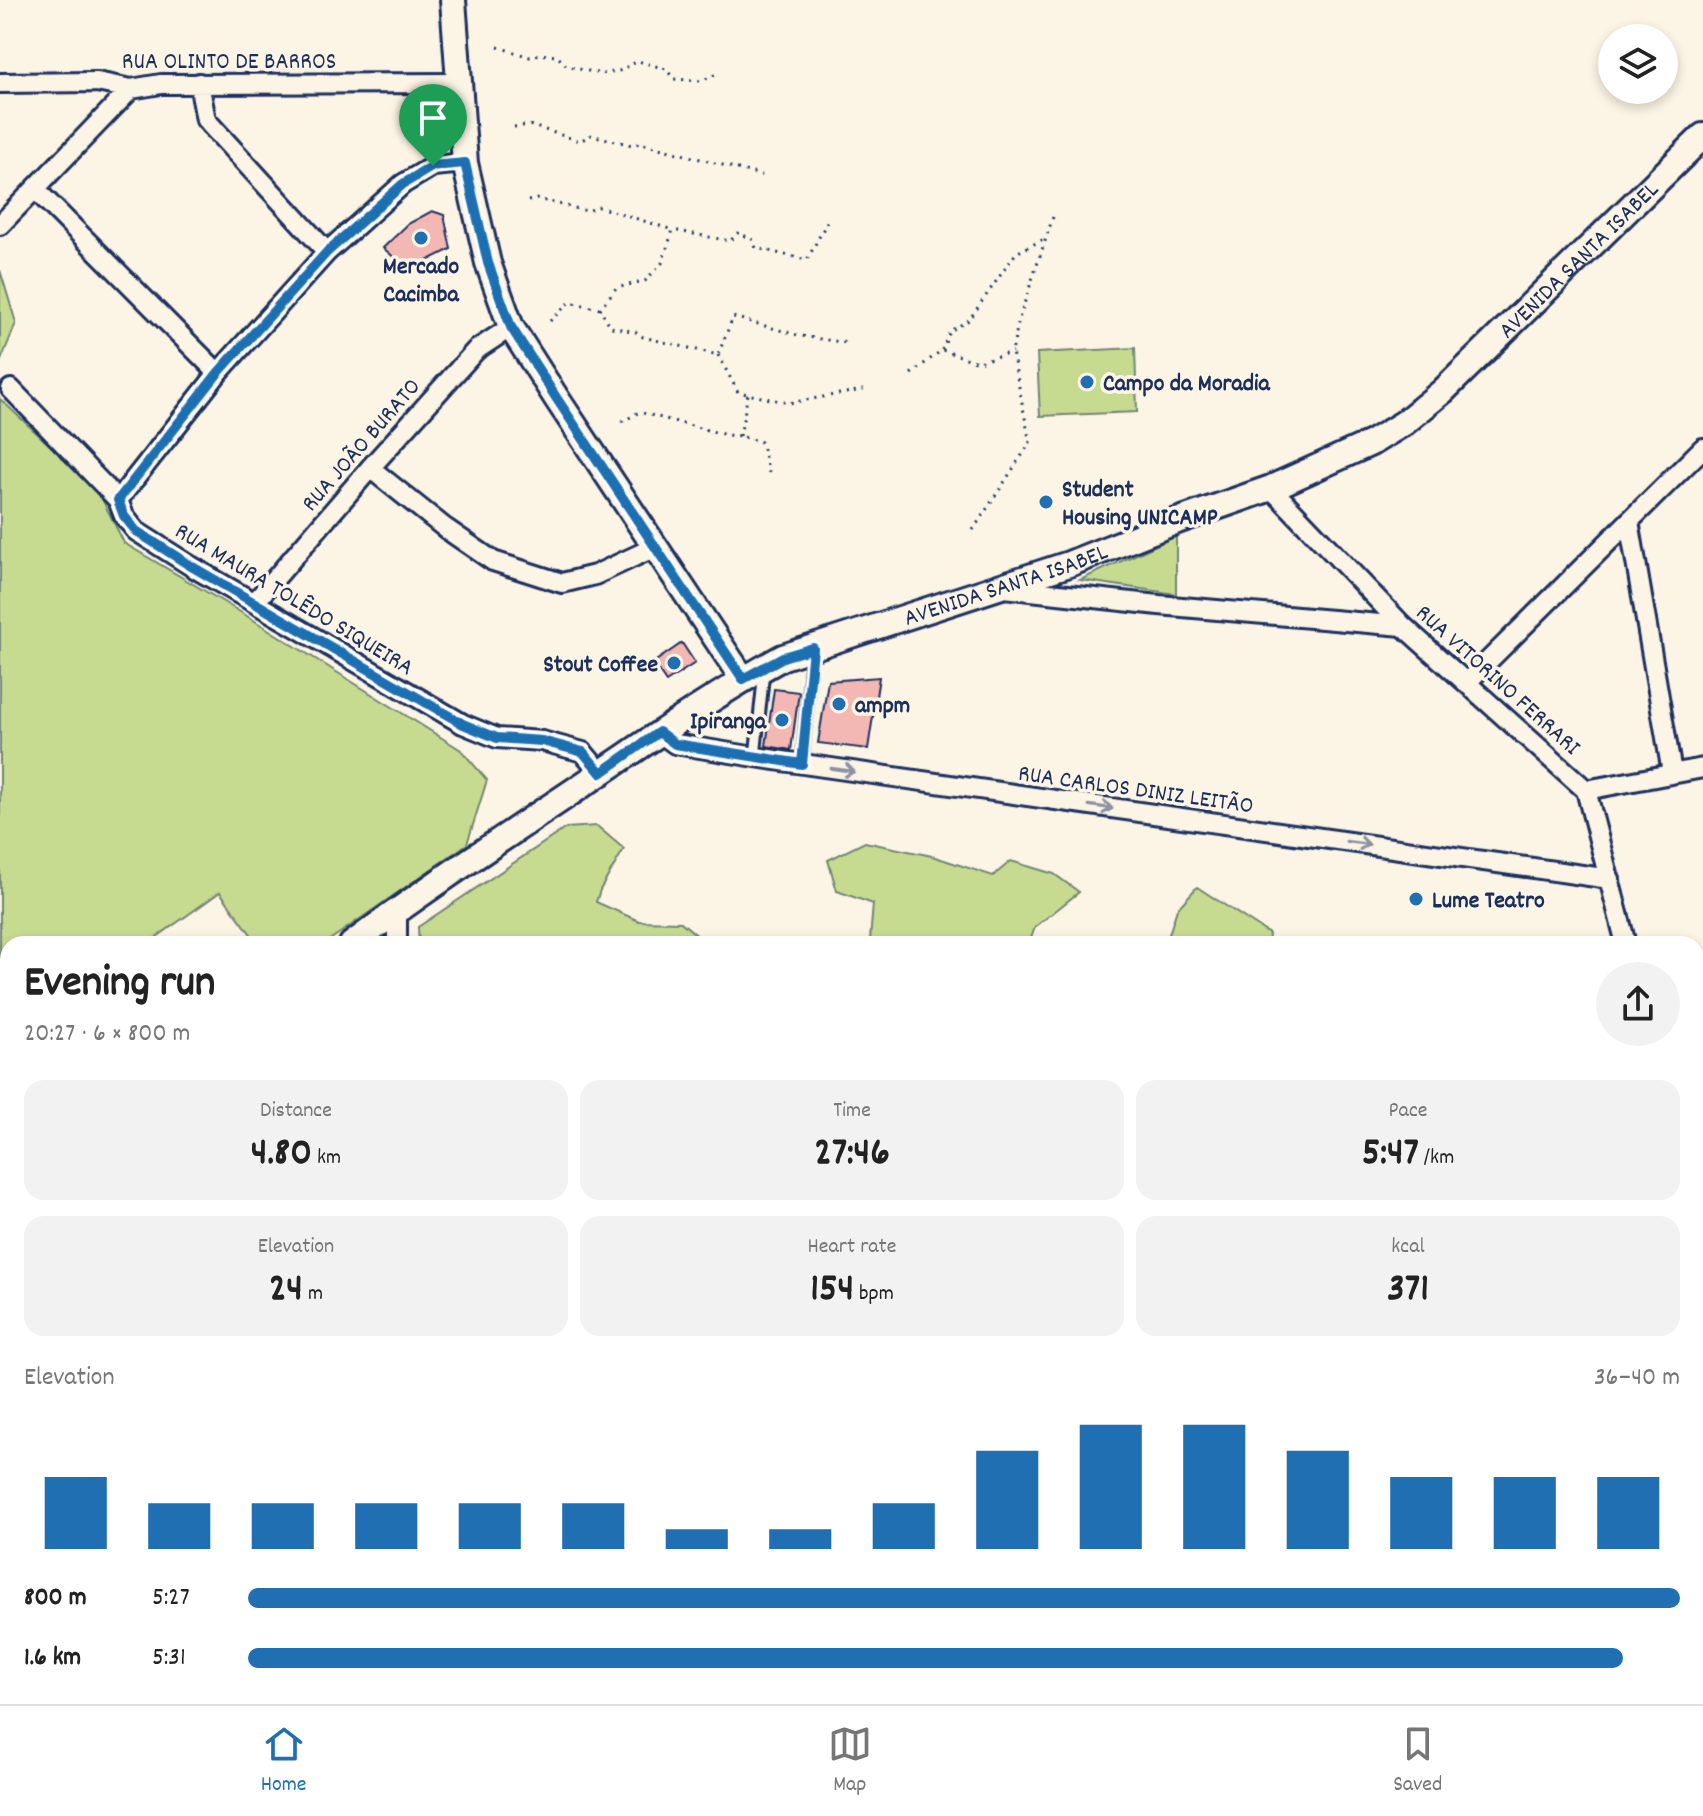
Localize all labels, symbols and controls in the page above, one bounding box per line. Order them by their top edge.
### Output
map controls [1598,24,1678,104]
button: layers [1598,24,1678,104]
street label: RUA OLINTO DE BARROS [122,46,336,80]
pin [399,84,467,166]
icon: arrive [411,96,455,140]
street label: AVENIDA SANTA ISABEL [1492,174,1668,348]
marker: Mercado Cacimba [412,229,430,247]
place label: Mercado Cacimba [383,251,460,313]
place label: Campo da Moradia [1103,368,1270,402]
street label: RUA JOÃO BURATO [295,372,430,520]
marker: Campo da Moradia [1078,373,1096,391]
place label: Student Housing UNICAMP [1062,474,1218,536]
marker: Student Housing UNICAMP [1037,493,1055,511]
street label: RUA MAURA TOLÊDO SIQUEIRA [168,516,419,686]
street label: AVENIDA SANTA ISABEL [900,536,1113,637]
street label: RUA VITORINO FERRARI [1407,598,1587,765]
place label: Stout Coffee [543,649,658,683]
marker: Stout Coffee [665,654,683,672]
place label: ampm [855,690,910,724]
marker: ampm [830,695,848,713]
place label: Ipiranga [690,706,767,740]
marker: Ipiranga [773,711,791,729]
street label: RUA CARLOS DINIZ LEITÃO [1016,758,1255,824]
one-way arrow [830,763,856,778]
one-way arrow [1088,800,1113,815]
one-way arrow [1345,836,1370,851]
place label: Lume Teatro [1432,885,1545,919]
marker: Lume Teatro [1407,890,1425,908]
text: Evening run [24,954,215,1017]
button: share [1596,962,1680,1046]
text: 20:27 · 6 × 800 m [24,1016,190,1053]
text: Distance [260,1096,332,1127]
text: Time [833,1096,871,1127]
text: Pace [1389,1096,1427,1127]
text: 4.80 [251,1127,312,1184]
text: 27:46 [814,1127,890,1184]
text: 5:47 [1362,1127,1419,1184]
text: km [312,1143,341,1174]
text: /km [1419,1143,1454,1174]
text: Elevation [258,1232,334,1263]
text: Heart rate [808,1232,896,1263]
text: kcal [1391,1232,1425,1263]
text: 24 [269,1263,303,1320]
text: 154 [810,1263,854,1320]
text: 371 [1387,1263,1429,1320]
text: m [303,1279,323,1310]
text: bpm [854,1279,894,1310]
text: Elevation [24,1360,114,1397]
text: 36–40 m [1594,1360,1680,1397]
text: 800 m [24,1580,87,1617]
text: 5:27 [152,1580,190,1617]
text: 1.6 km [24,1640,81,1677]
text: 5:31 [152,1640,186,1677]
tab: Home [261,1722,307,1801]
tab: Map [828,1722,872,1801]
tab: Saved [1393,1722,1442,1801]

